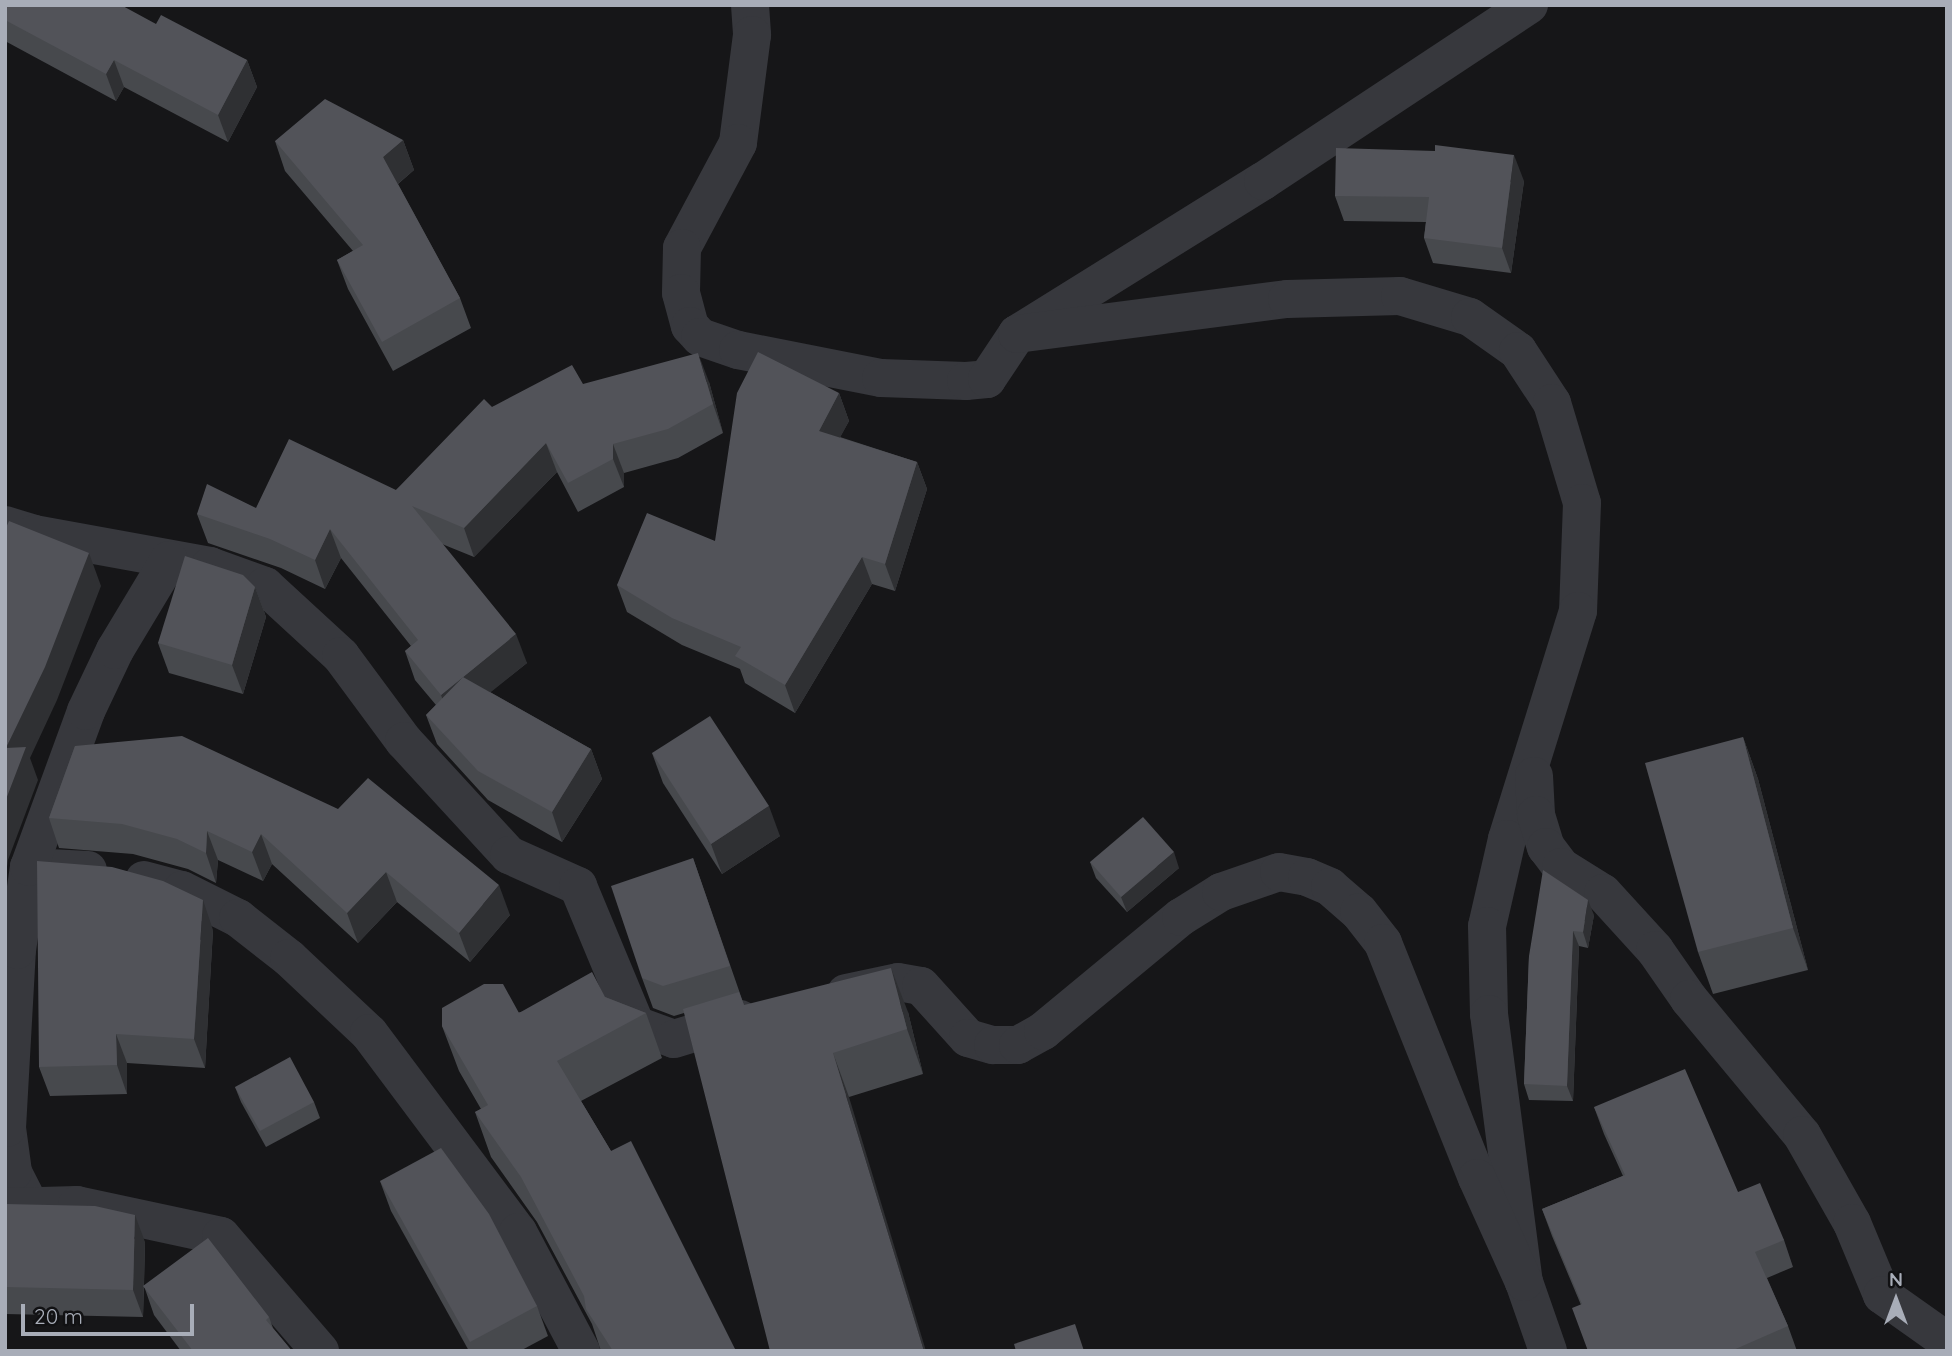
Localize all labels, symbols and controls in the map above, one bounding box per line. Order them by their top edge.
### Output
north arrow [1861,1265,1931,1335]
text: N [1889,1267,1903,1291]
scale bar [24,1290,198,1334]
text: 20 m [34,1303,83,1329]

